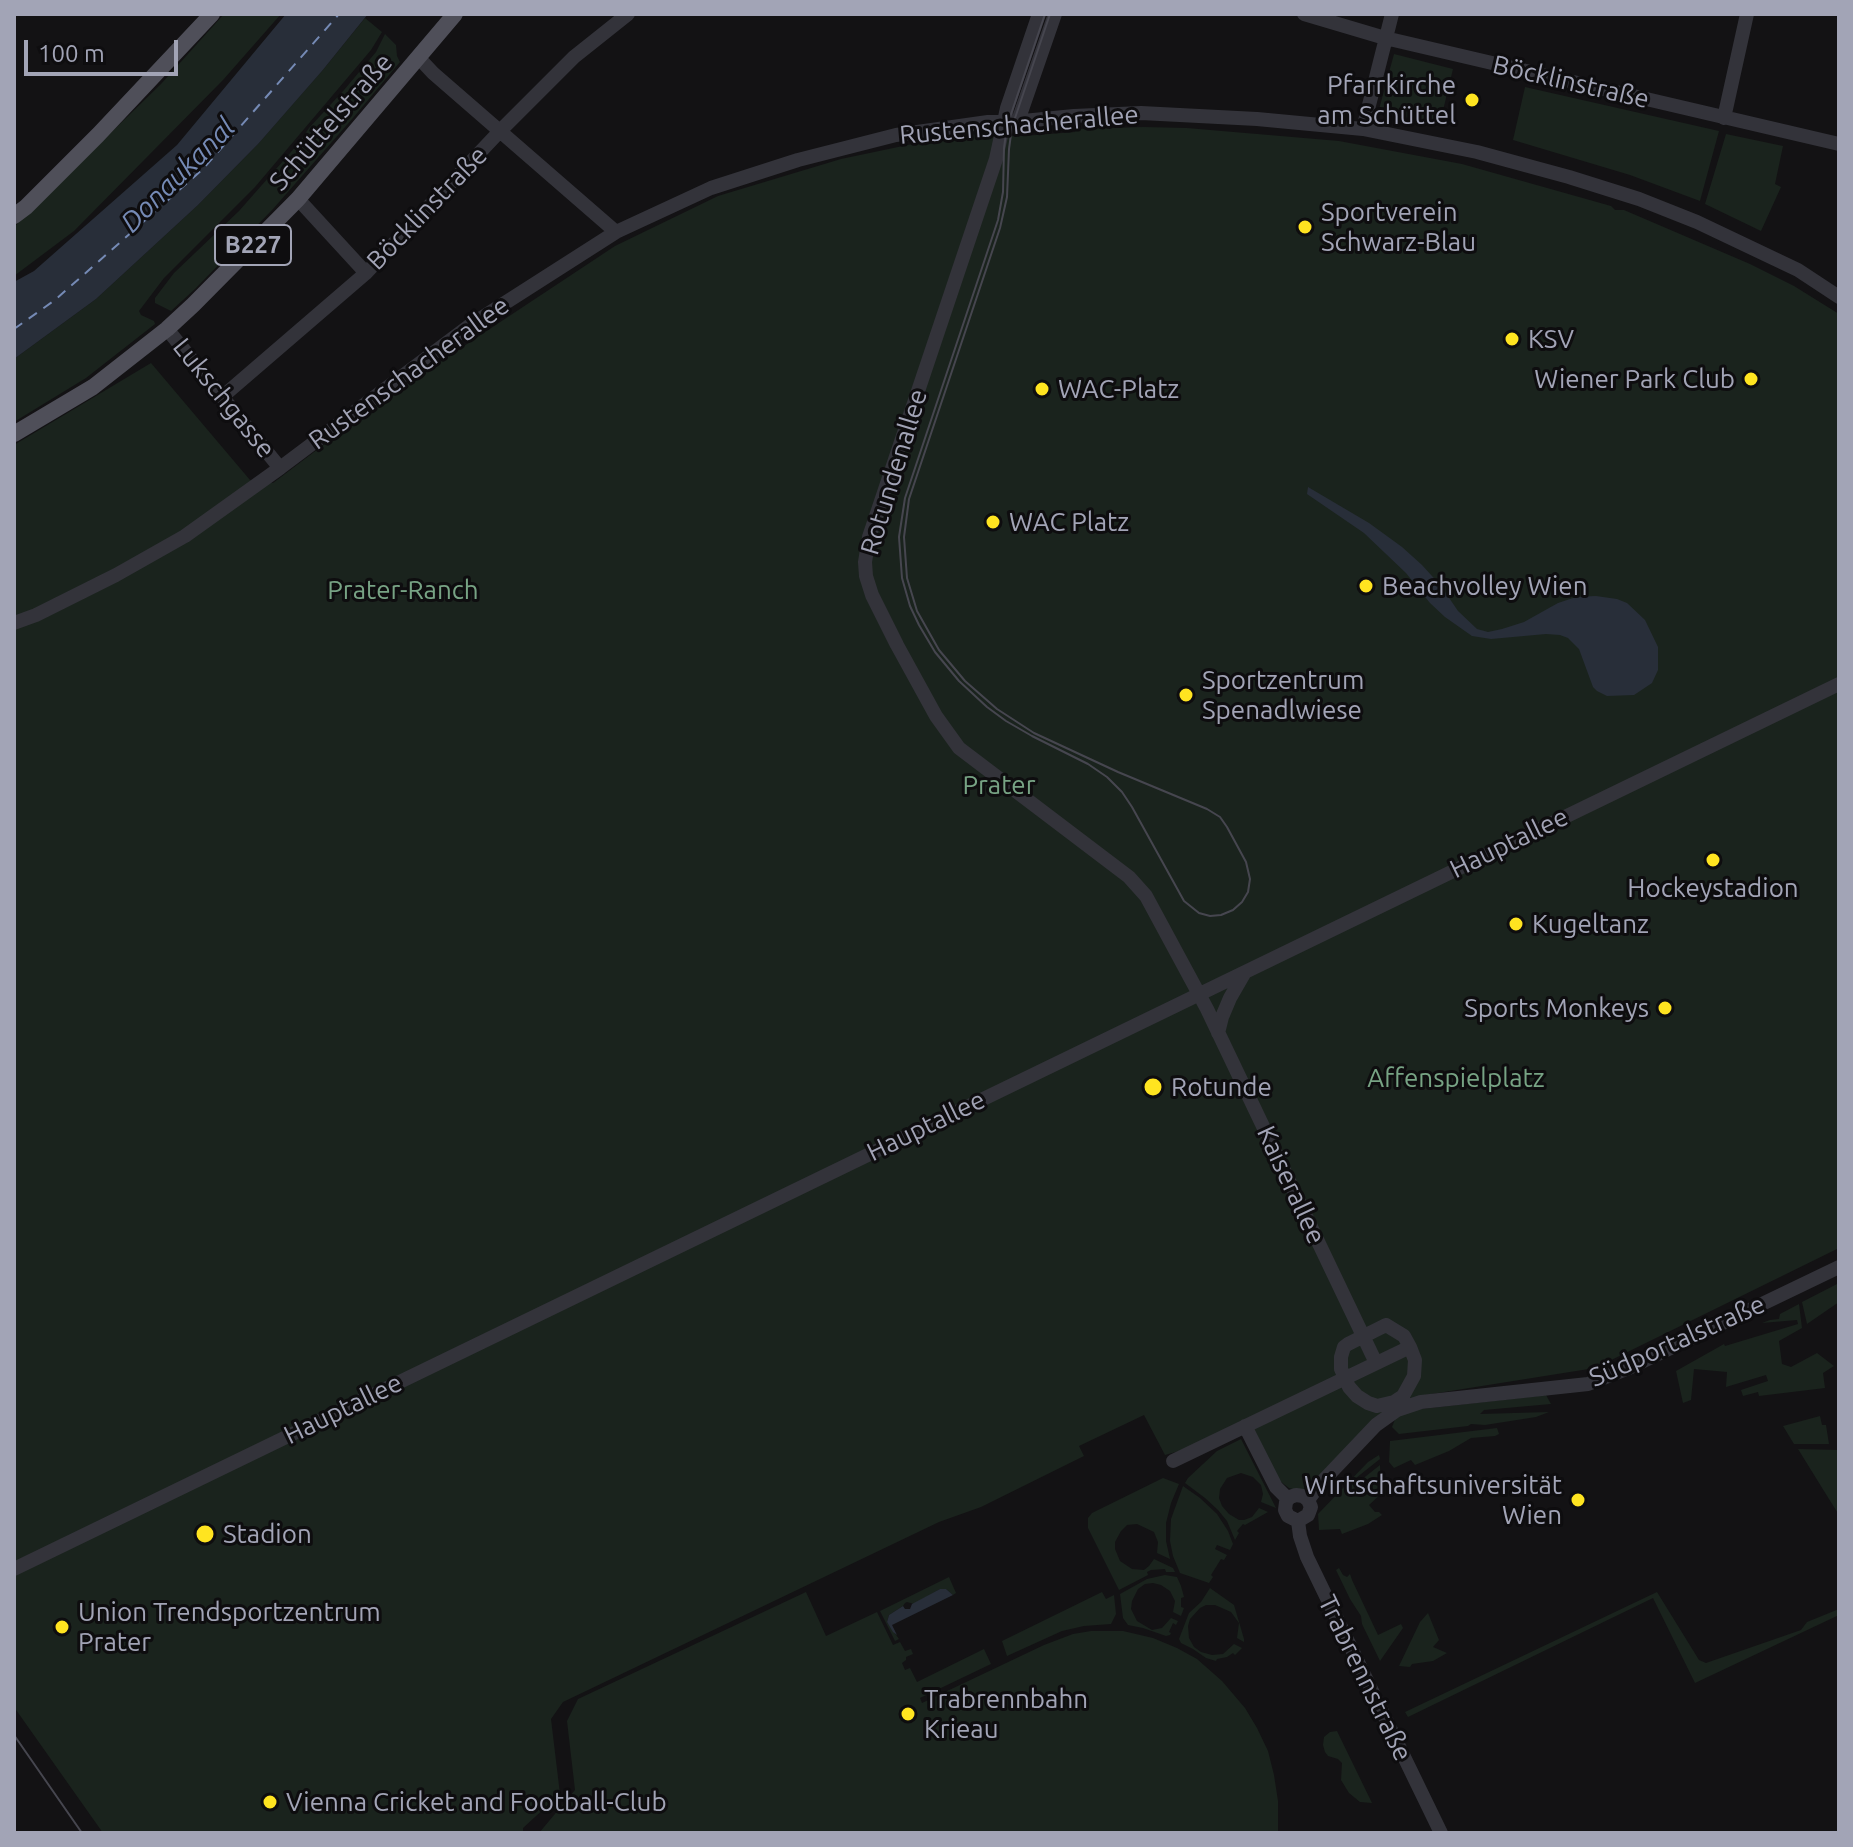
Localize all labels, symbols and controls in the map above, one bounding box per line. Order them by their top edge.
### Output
scale bar [28,24,182,74]
text: 100 m [38,40,105,67]
street label: Schüttelstraße [263,47,399,197]
street label: Böcklinstraße [1490,49,1652,115]
place label: Pfarrkirche am Schüttel [1317,69,1456,130]
marker: Pfarrkirche am Schüttel [1463,91,1481,109]
street label: Rustenschacherallee [898,99,1140,151]
water label: Donaukanal [114,111,242,239]
street label: Böcklinstraße [360,140,494,276]
place label: Sportverein Schwarz-Blau [1321,196,1476,258]
marker: Sportverein Schwarz-Blau [1296,218,1314,236]
road number: B227 [215,225,291,265]
street label: Rustenschacherallee [303,290,515,456]
place label: KSV [1528,323,1574,355]
marker: KSV [1503,330,1521,348]
street label: Lukschgasse [166,332,282,464]
place label: Wiener Park Club [1534,363,1735,395]
marker: Wiener Park Club [1742,370,1760,388]
place label: WAC-Platz [1058,373,1179,405]
marker: WAC-Platz [1033,380,1051,398]
street label: Rotundenallee [854,386,934,558]
place label: WAC Platz [1009,506,1129,538]
marker: WAC Platz [984,513,1002,531]
place label: Beachvolley Wien [1382,570,1588,602]
park label: Prater-Ranch [327,574,479,606]
marker: Beachvolley Wien [1357,577,1375,595]
place label: Sportzentrum Spenadlwiese [1202,664,1364,726]
marker: Sportzentrum Spenadlwiese [1177,686,1195,704]
park label: Prater [962,769,1036,801]
street label: Hauptallee [1445,801,1573,885]
marker: Hockeystadion [1704,851,1722,869]
place label: Hockeystadion [1627,872,1799,904]
place label: Kugeltanz [1532,908,1649,940]
marker: Kugeltanz [1507,915,1525,933]
place label: Sports Monkeys [1464,992,1649,1024]
marker: Sports Monkeys [1656,999,1674,1017]
park label: Affenspielplatz [1367,1062,1545,1094]
place label: Rotunde [1171,1071,1272,1103]
marker: Rotunde [1142,1076,1164,1098]
street label: Hauptallee [862,1084,990,1168]
street label: Kaiserallee [1250,1121,1332,1249]
street label: Südportalstraße [1584,1288,1770,1394]
street label: Hauptallee [279,1367,407,1451]
place label: Wirtschaftsuniversität Wien [1304,1469,1562,1530]
marker: Wirtschaftsuniversität Wien [1569,1491,1587,1509]
place label: Stadion [223,1518,312,1550]
marker: Stadion [194,1523,216,1545]
street label: Trabrennstraße [1311,1590,1419,1766]
place label: Union Trendsportzentrum Prater [78,1596,381,1658]
marker: Union Trendsportzentrum Prater [53,1618,71,1636]
place label: Trabrennbahn Krieau [924,1683,1088,1744]
marker: Trabrennbahn Krieau [899,1705,917,1723]
place label: Vienna Cricket and Football-Club [286,1786,667,1818]
marker: Vienna Cricket and Football-Club [261,1793,279,1811]

